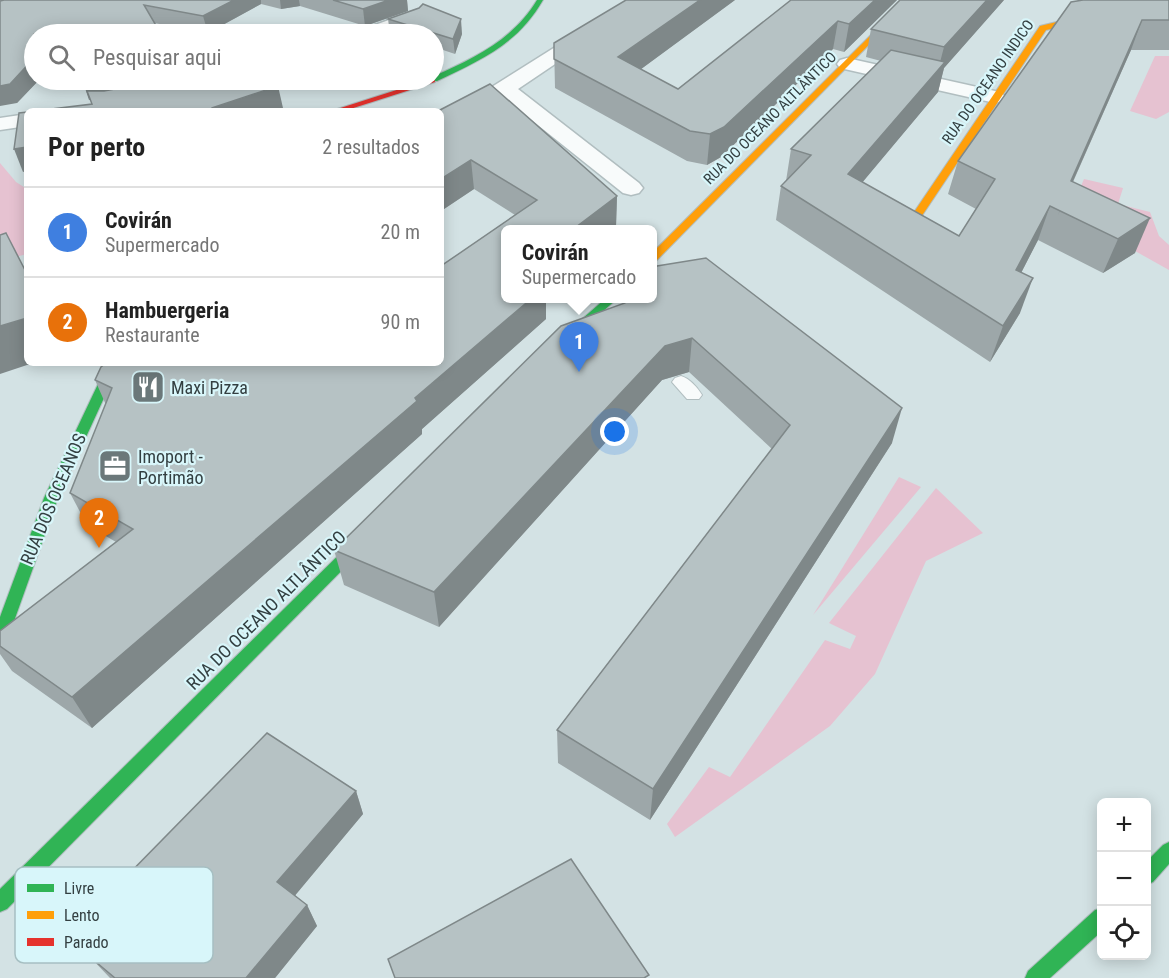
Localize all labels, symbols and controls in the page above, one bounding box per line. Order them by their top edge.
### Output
street label: RUA DO OCEANO INDICO [938,16,1038,148]
search box [24,24,444,90]
icon: search [45,41,78,74]
text: Pesquisar aqui [93,45,222,70]
street label: RUA DO OCEANO ALTLÂNTICO [700,48,840,188]
text: Por perto [48,132,145,162]
text: 2 resultados [322,135,420,159]
text: Covirán [105,208,172,233]
text: 1 [62,220,73,244]
text: 20 m [381,220,420,244]
popup [501,225,657,303]
text: Supermercado [105,233,220,257]
text: Covirán [522,240,589,265]
text: Supermercado [522,265,636,289]
text: Hambuergeria [105,298,229,323]
text: 2 [62,310,73,334]
text: 90 m [381,310,420,334]
pin: 1 [560,322,598,372]
text: Restaurante [105,323,200,347]
restaurant icon: Maxi Pizza [130,369,166,405]
place label: Maxi Pizza [171,377,248,398]
your location [600,417,629,446]
street label: RUA DOS OCEANOS [16,430,90,568]
place label: Imoport - Portimão [138,446,204,488]
office icon: Imoport - Portimão [97,448,133,484]
pin: 2 [80,498,118,548]
street label: RUA DO OCEANO ALTLÂNTICO [182,526,350,694]
map controls [1097,798,1151,960]
button: + [1097,798,1151,852]
button: − [1097,852,1151,906]
legend [15,867,213,963]
text: Livre [64,879,94,898]
text: Lento [64,906,99,925]
button: locate [1097,906,1151,960]
text: Parado [64,933,109,952]

